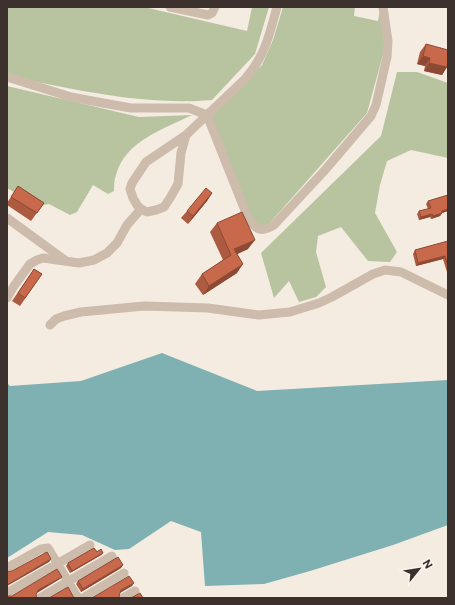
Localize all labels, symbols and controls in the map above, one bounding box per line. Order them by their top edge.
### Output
north arrow [399,549,439,589]
text: N [420,557,436,571]

